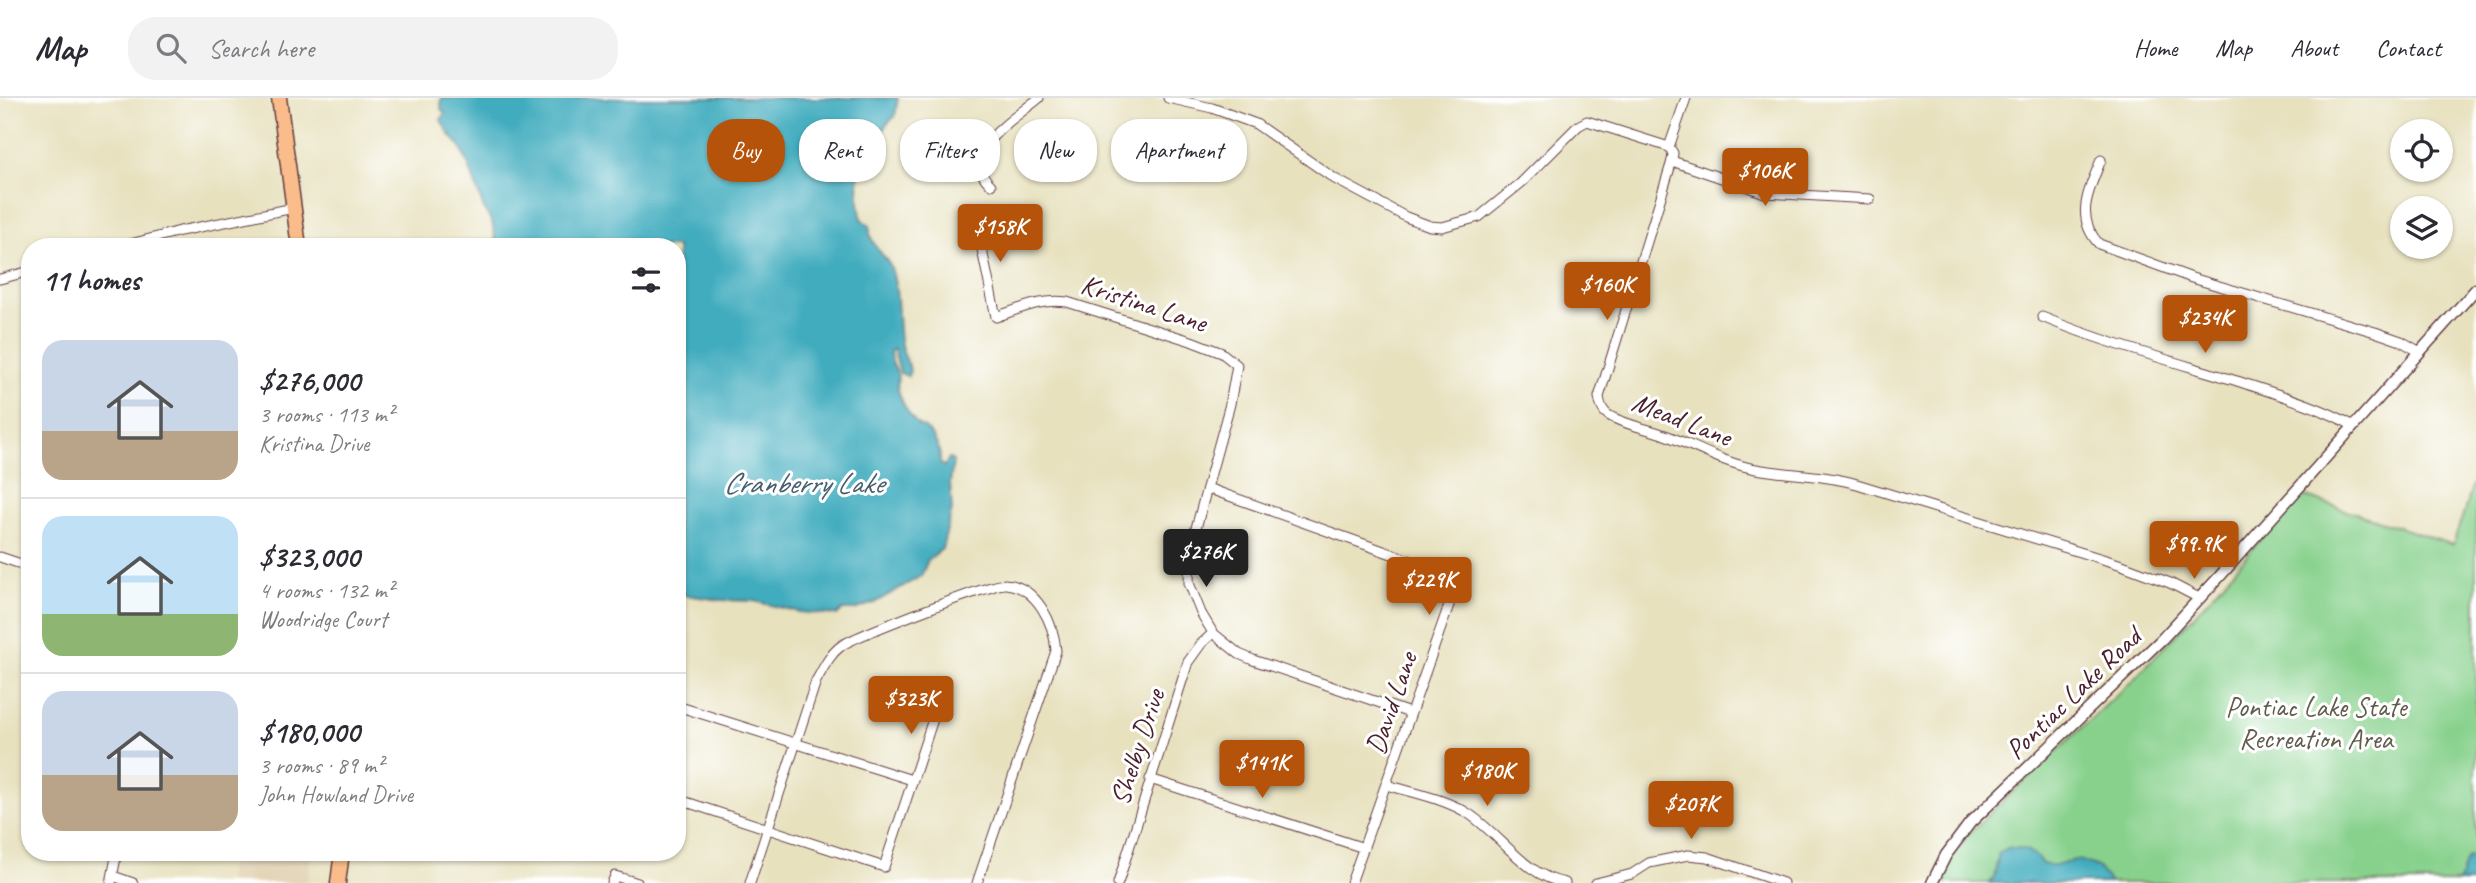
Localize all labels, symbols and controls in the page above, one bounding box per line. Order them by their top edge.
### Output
search box [128,17,618,80]
text: Map [35,27,86,69]
icon: search [152,29,190,67]
text: Search here [208,32,314,65]
text: Home [2134,33,2177,63]
text: Map [2215,33,2252,63]
text: About [2290,33,2338,63]
text: Contact [2376,33,2441,63]
chip: Buy [707,119,785,182]
chip: Rent [799,119,886,182]
chip: Filters [900,119,1000,182]
chip: New [1014,119,1097,182]
chip: Apartment [1111,119,1247,182]
map controls [2390,119,2453,259]
button: locate [2390,119,2453,182]
pin: $106K [1716,148,1814,208]
text: $106K [1738,156,1792,185]
button: layers [2390,196,2453,259]
pin: $158K [951,204,1049,264]
text: $158K [974,212,1026,241]
text: 11 homes [42,261,140,299]
icon: filters [627,261,665,299]
pin: $160K [1558,262,1656,322]
street label: Kristina Lane [1077,266,1213,340]
text: $160K [1580,270,1634,299]
pin: $234K [2156,296,2254,355]
text: $234K [2178,303,2232,332]
text: $276,000 [259,362,360,400]
icon: home [98,368,182,452]
street label: Mead Lane [1627,384,1738,455]
text: 3 rooms · 113 m² [259,400,394,429]
text: Kristina Drive [259,429,369,458]
water label: Cranberry Lake [723,464,887,502]
pin: $99.9K [2137,522,2251,581]
text: $99.9K [2166,529,2222,558]
pin: $276K [1157,530,1255,589]
text: $276K [1179,537,1233,566]
text: $323,000 [259,538,359,576]
icon: home [98,544,182,628]
pin: $229K [1380,558,1478,617]
text: $229K [1403,565,1455,594]
text: 4 rooms · 132 m² [259,576,394,605]
text: Woodridge Court [259,605,387,634]
street label: Pontiac Lake Road [1998,617,2151,766]
street label: David Lane [1357,646,1425,758]
pin: $323K [862,676,960,736]
street label: Shelby Drive [1102,683,1173,809]
text: $323K [884,684,938,713]
park label: Pontiac Lake State Recreation Area [2226,689,2408,756]
text: $180,000 [259,713,359,751]
icon: home [98,719,182,803]
pin: $141K [1213,740,1311,800]
text: $141K [1235,748,1289,777]
pin: $180K [1438,748,1536,808]
text: 3 rooms · 89 m² [259,751,383,780]
text: $180K [1460,756,1514,785]
text: John Howland Drive [259,780,413,809]
pin: $207K [1642,782,1740,841]
text: $207K [1665,789,1718,818]

